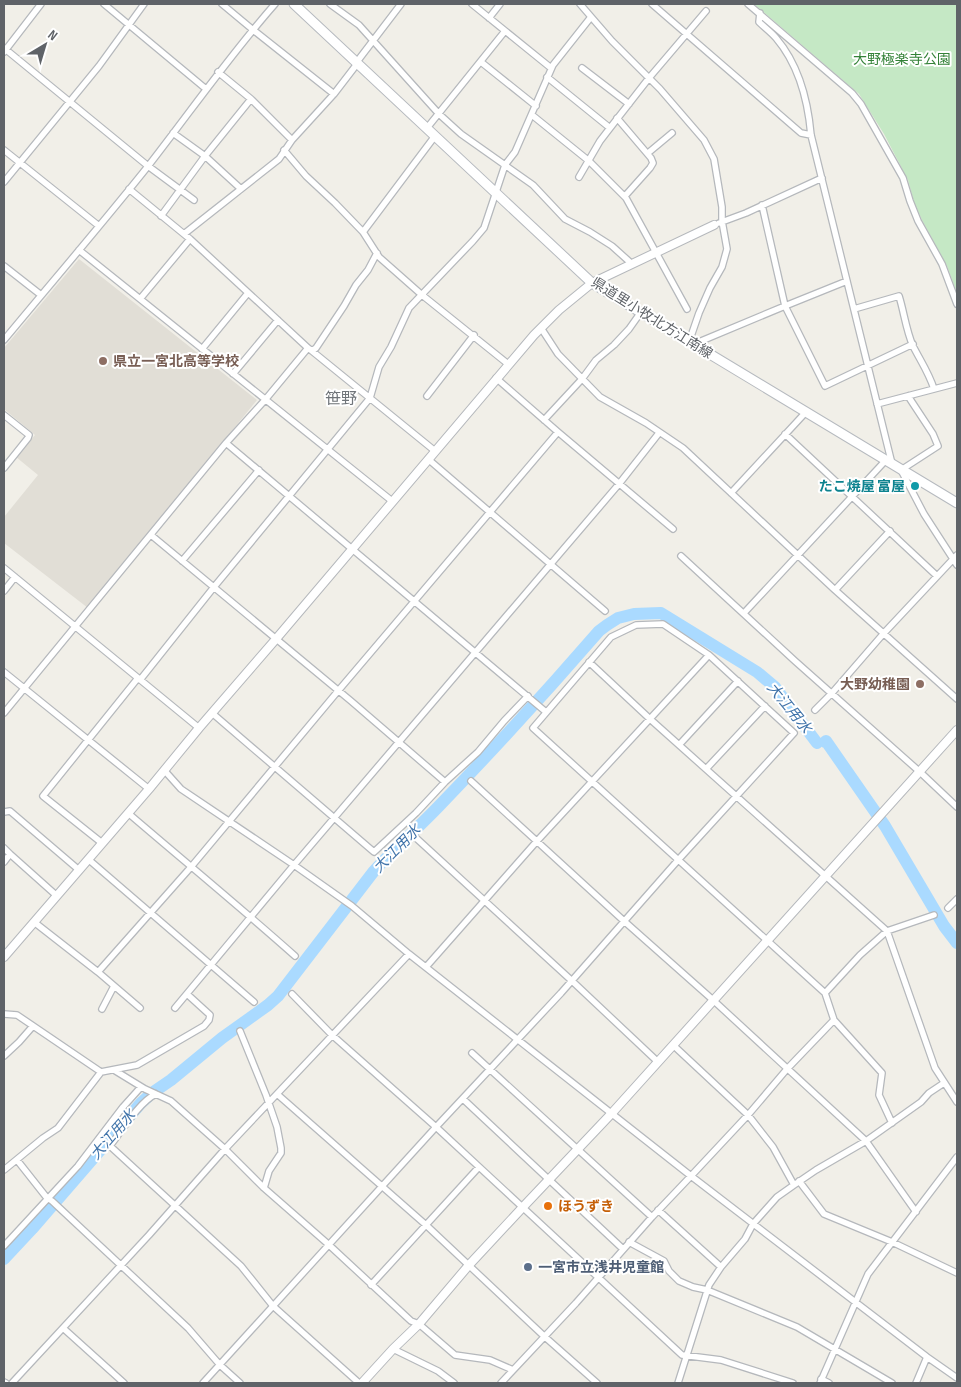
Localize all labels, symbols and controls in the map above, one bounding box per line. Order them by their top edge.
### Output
north arrow [20,20,70,70]
text: N [45,26,61,44]
park label: 大野極楽寺公園 [853,51,951,68]
street label: 県道里小牧北方江南線 [588,274,716,362]
place label: 県立一宮北高等学校 [113,353,239,370]
marker: 県立一宮北高等学校 [97,355,109,367]
district label: 笹野 [325,390,357,409]
place label: たこ焼屋 富屋 [819,478,905,495]
marker: たこ焼屋 富屋 [909,480,921,492]
place label: 大野幼稚園 [840,676,910,693]
marker: 大野幼稚園 [914,678,926,690]
water label: 大江用水 [763,679,817,739]
water label: 大江用水 [369,820,426,877]
water label: 大江用水 [86,1105,141,1164]
place label: ほうずき [558,1198,614,1215]
marker: ほうずき [542,1200,554,1212]
place label: 一宮市立浅井児童館 [538,1259,664,1276]
marker: 一宮市立浅井児童館 [522,1261,534,1273]

